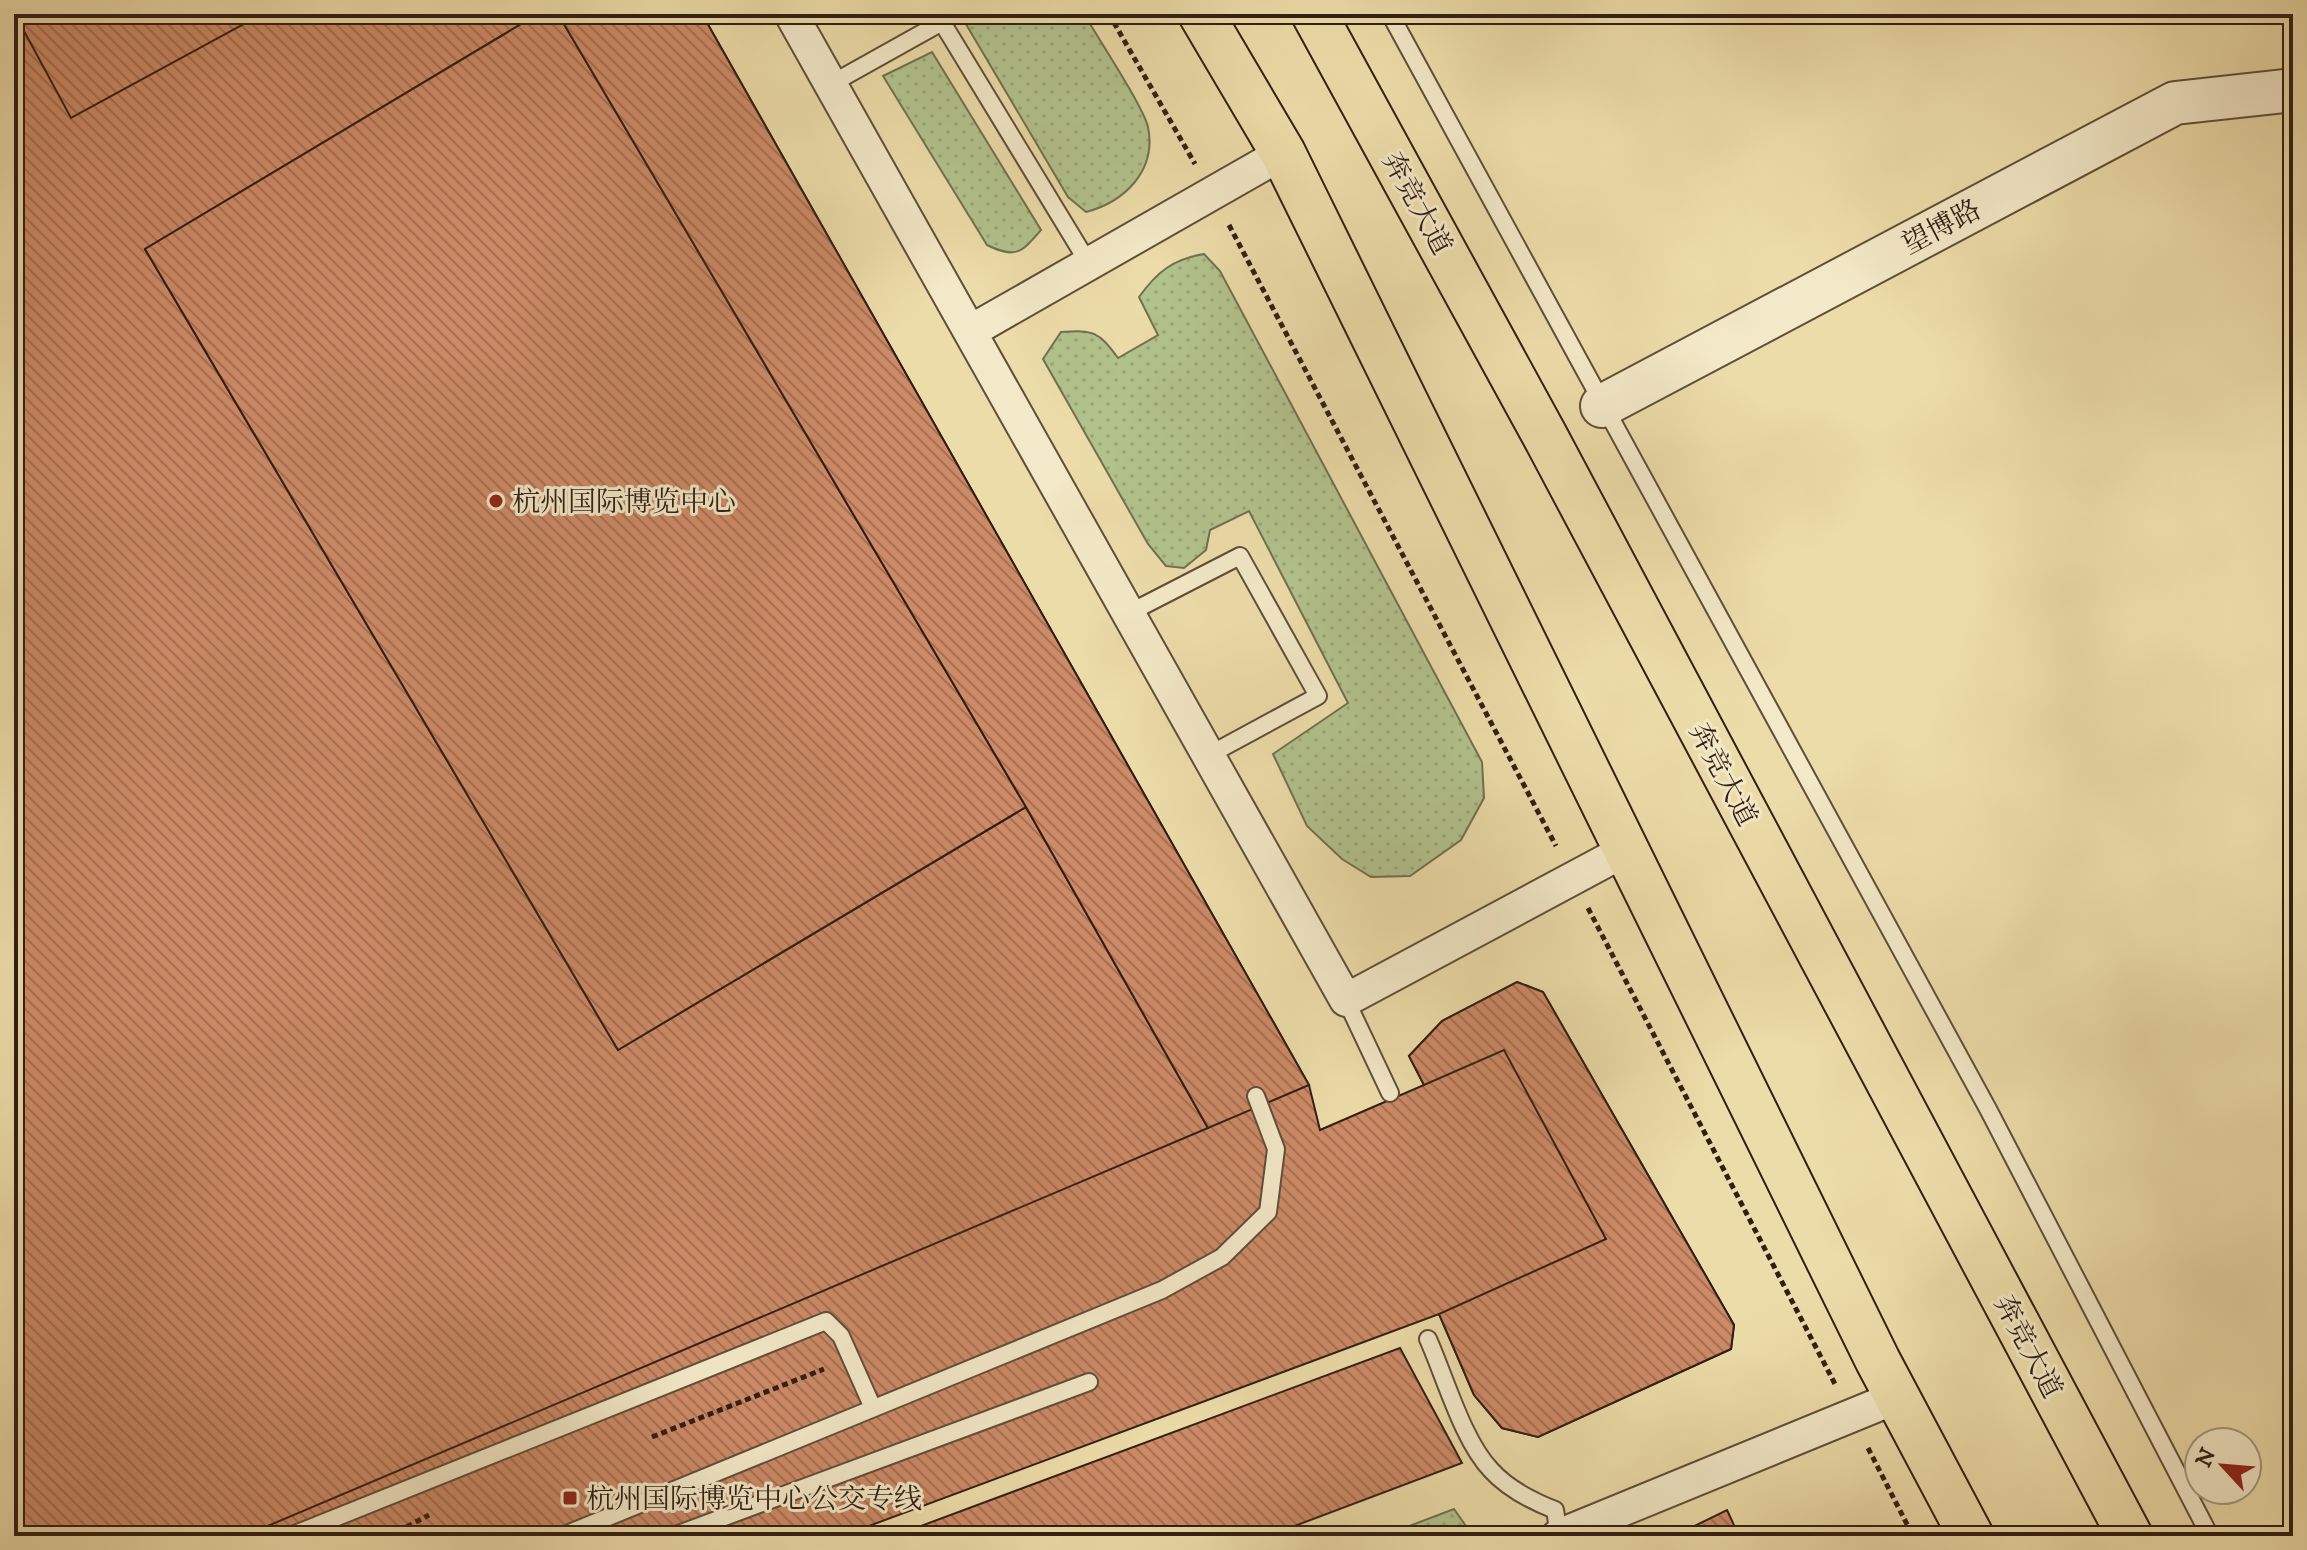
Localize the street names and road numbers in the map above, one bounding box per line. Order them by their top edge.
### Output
street label: 奔竞大道 [1374,146,1459,261]
street label: 望博路 [1896,192,1987,262]
street label: 奔竞大道 [1681,717,1764,832]
street label: 奔竞大道 [1986,1289,2069,1404]

